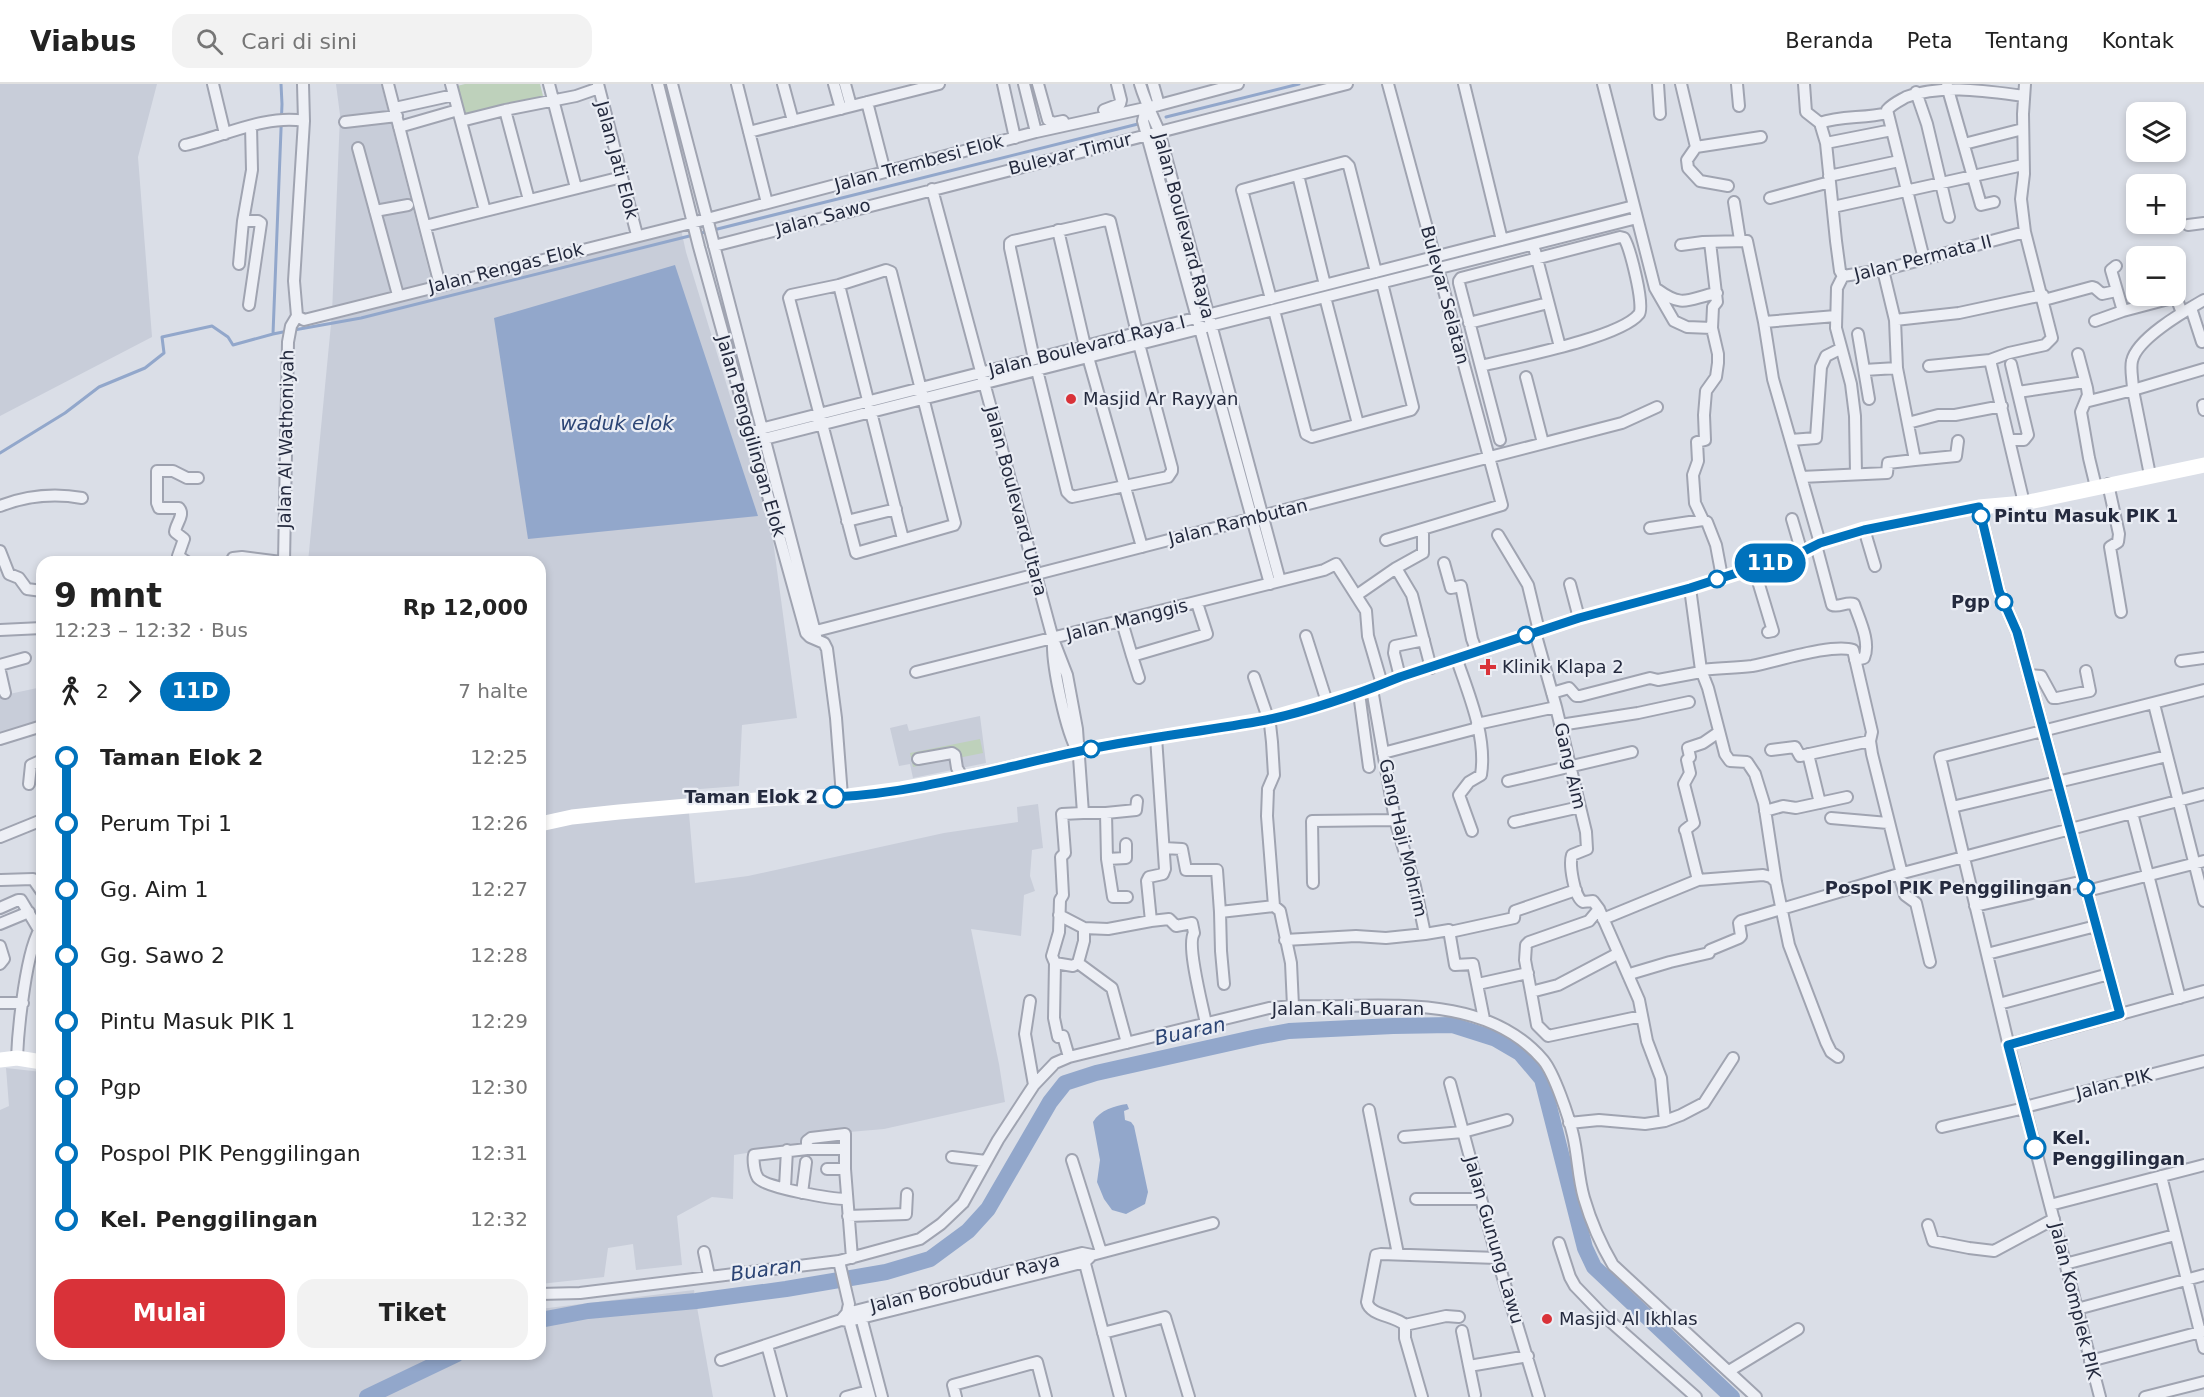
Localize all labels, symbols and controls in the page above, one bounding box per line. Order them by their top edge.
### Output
search box [172,14,592,68]
text: Viabus [30,25,136,58]
icon: search [193,25,226,58]
text: Cari di sini [241,29,357,54]
text: Beranda [1785,29,1874,53]
text: Peta [1907,29,1953,53]
text: Tentang [1986,29,2069,53]
text: Kontak [2102,29,2174,53]
street label: Jalan Jati Elok [591,98,643,222]
map controls [2126,102,2186,306]
button: layers [2126,102,2186,162]
street label: Bulevar Timur [1006,128,1134,179]
street label: Jalan Trembesi Elok [831,130,1006,195]
street label: Jalan Boulevard Raya [1149,130,1219,321]
button: + [2126,174,2186,234]
street label: Jalan Sawo [772,194,873,240]
street label: Bulevar Selatan [1417,223,1474,366]
street label: Jalan Permata II [1851,230,1994,285]
street label: Jalan Rengas Elok [425,238,586,297]
button: − [2126,246,2186,306]
street label: Jalan Boulevard Raya I [985,311,1187,380]
street label: Jalan Penggilingan Elok [712,332,791,540]
street label: Jalan Al Wathoniyah [273,349,298,530]
place label: Masjid Ar Rayyan [1083,388,1238,409]
marker: Masjid Ar Rayyan [1064,392,1078,406]
street label: Jalan Boulevard Utara [981,403,1052,598]
water label: waduk elok [560,411,675,435]
street label: Jalan Rambutan [1165,494,1310,549]
place label: Pintu Masuk PIK 1 [1994,505,2178,526]
marker: Pintu Masuk PIK 1 [1972,507,1990,525]
line badge: 11D [1736,544,1804,582]
text: 11D [1747,551,1793,575]
unlabelled marker [1708,570,1726,588]
text: 9 mnt [54,576,162,615]
place label: Pgp [1951,591,1990,612]
marker: Pgp [1995,593,2013,611]
street label: Jalan Manggis [1063,594,1190,645]
text: Rp 12,000 [403,595,528,620]
text: 12:23 – 12:32 · Bus [54,618,248,642]
unlabelled marker [1517,626,1535,644]
place label: Klinik Klapa 2 [1502,656,1624,677]
marker: Klinik Klapa 2 [1479,658,1497,676]
icon: walk [54,675,87,708]
icon: forward [118,675,151,708]
text: 2 [96,679,109,703]
text: 11D [172,679,218,703]
text: 7 halte [458,679,528,703]
street label: Gang Aim [1550,720,1591,811]
unlabelled marker [1082,740,1100,758]
text: Taman Elok 2 [100,745,263,770]
text: 12:25 [470,745,528,769]
street label: Gang Haji Mohrim [1375,757,1432,919]
place label: Taman Elok 2 [684,786,818,807]
marker: Taman Elok 2 [823,786,845,808]
text: Perum Tpi 1 [100,811,232,836]
text: 12:26 [470,811,528,835]
text: Gg. Aim 1 [100,877,209,902]
text: 12:27 [470,877,528,901]
place label: Pospol PIK Penggilingan [1825,877,2072,898]
marker: Pospol PIK Penggilingan [2077,879,2095,897]
text: Gg. Sawo 2 [100,943,225,968]
text: 12:28 [470,943,528,967]
street label: Jalan Kali Buaran [1271,998,1424,1019]
text: Pintu Masuk PIK 1 [100,1009,295,1034]
text: 12:29 [470,1009,528,1033]
water label: Buaran [1152,1012,1228,1050]
street label: Jalan PIK [2073,1064,2155,1103]
text: Pgp [100,1075,141,1100]
text: 12:30 [470,1075,528,1099]
place label: Kel. Penggilingan [2052,1127,2185,1169]
marker: Kel. Penggilingan [2024,1137,2046,1159]
text: Pospol PIK Penggilingan [100,1141,361,1166]
text: 12:31 [470,1141,528,1165]
street label: Jalan Gunung Lawu [1460,1153,1528,1326]
text: Kel. Penggilingan [100,1207,318,1232]
text: 12:32 [470,1207,528,1231]
street label: Jalan Komplek PIK [2046,1219,2105,1382]
street label: Jalan Borobudur Raya [867,1249,1062,1316]
water label: Buaran [729,1252,803,1286]
button: Mulai [54,1279,285,1348]
button: Tiket [297,1279,528,1348]
place label: Masjid Al Ikhlas [1559,1308,1698,1329]
marker: Masjid Al Ikhlas [1540,1312,1554,1326]

